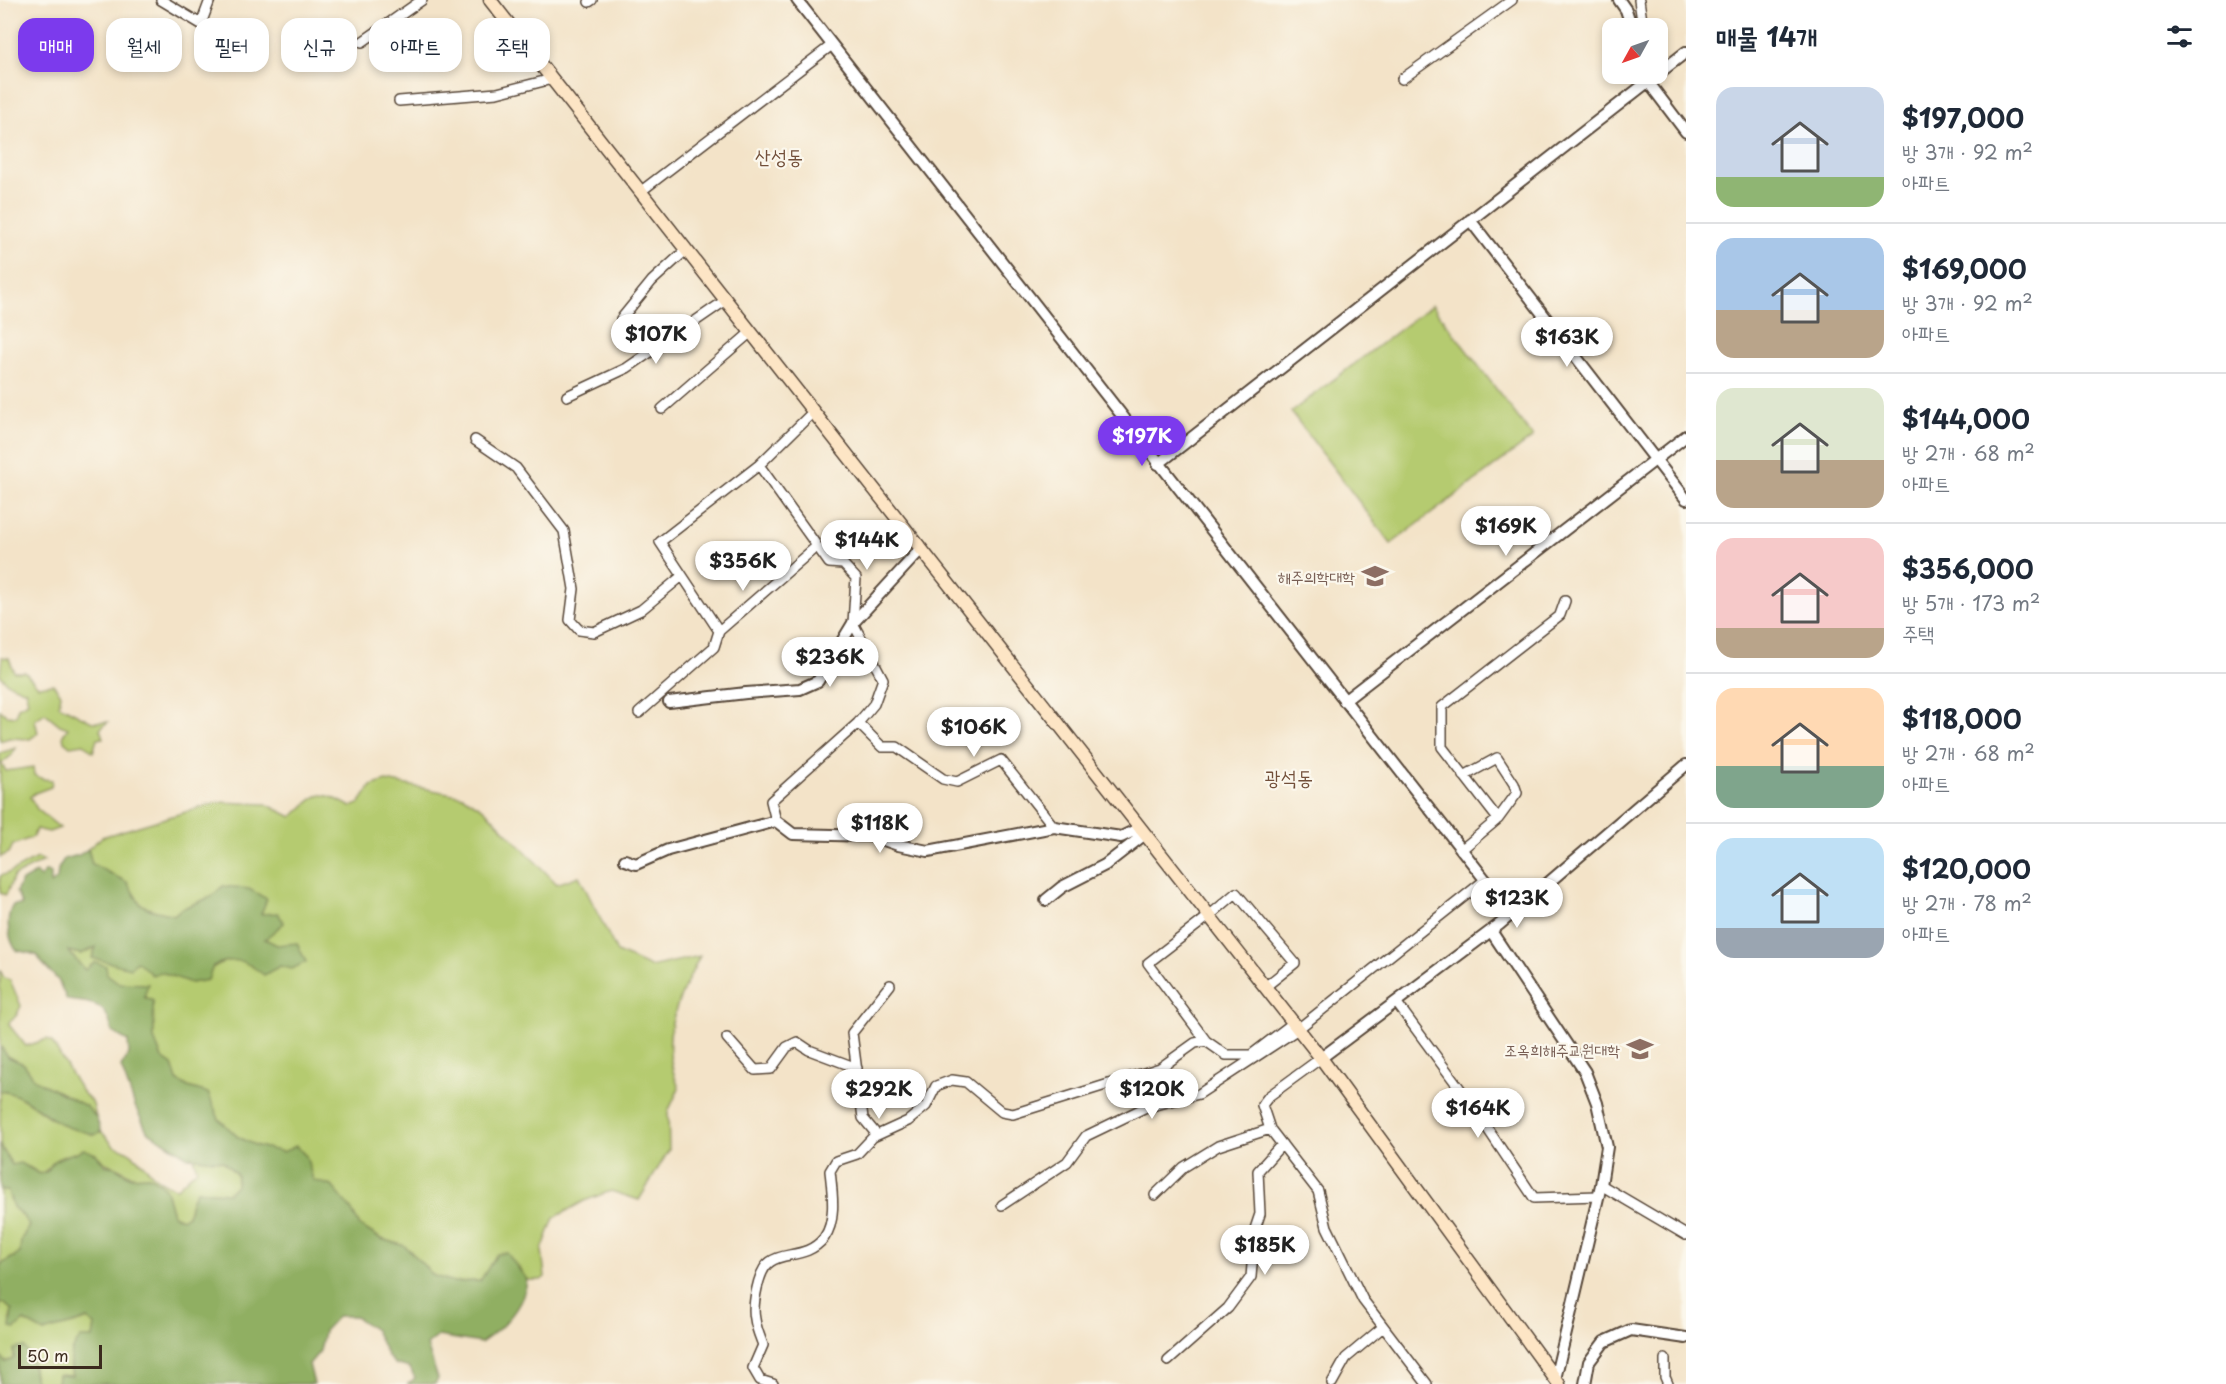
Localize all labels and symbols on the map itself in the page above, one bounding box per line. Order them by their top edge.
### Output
north arrow [1602,18,1668,84]
district label: 산성동 [755,141,803,171]
pin: $107K [614,314,698,365]
pin: $163K [1525,317,1609,368]
pin: $197K [1100,416,1184,467]
pin: $169K [1464,506,1548,557]
pin: $144K [825,520,909,571]
pin: $356K [701,541,785,592]
school or university icon: 해주의학대학 [1360,561,1390,591]
place label: 해주의학대학 [1278,564,1355,588]
pin: $236K [788,637,872,688]
pin: $106K [932,707,1016,758]
district label: 광석동 [1265,762,1313,792]
pin: $118K [838,803,922,854]
pin: $123K [1475,878,1559,929]
school or university icon: 조옥희해주교원대학 [1625,1034,1655,1064]
place label: 조옥희해주교원대학 [1504,1037,1620,1061]
pin: $292K [837,1069,921,1120]
pin: $120K [1110,1069,1194,1120]
pin: $164K [1436,1088,1520,1139]
pin: $185K [1223,1225,1307,1276]
scale bar [18,1342,102,1370]

